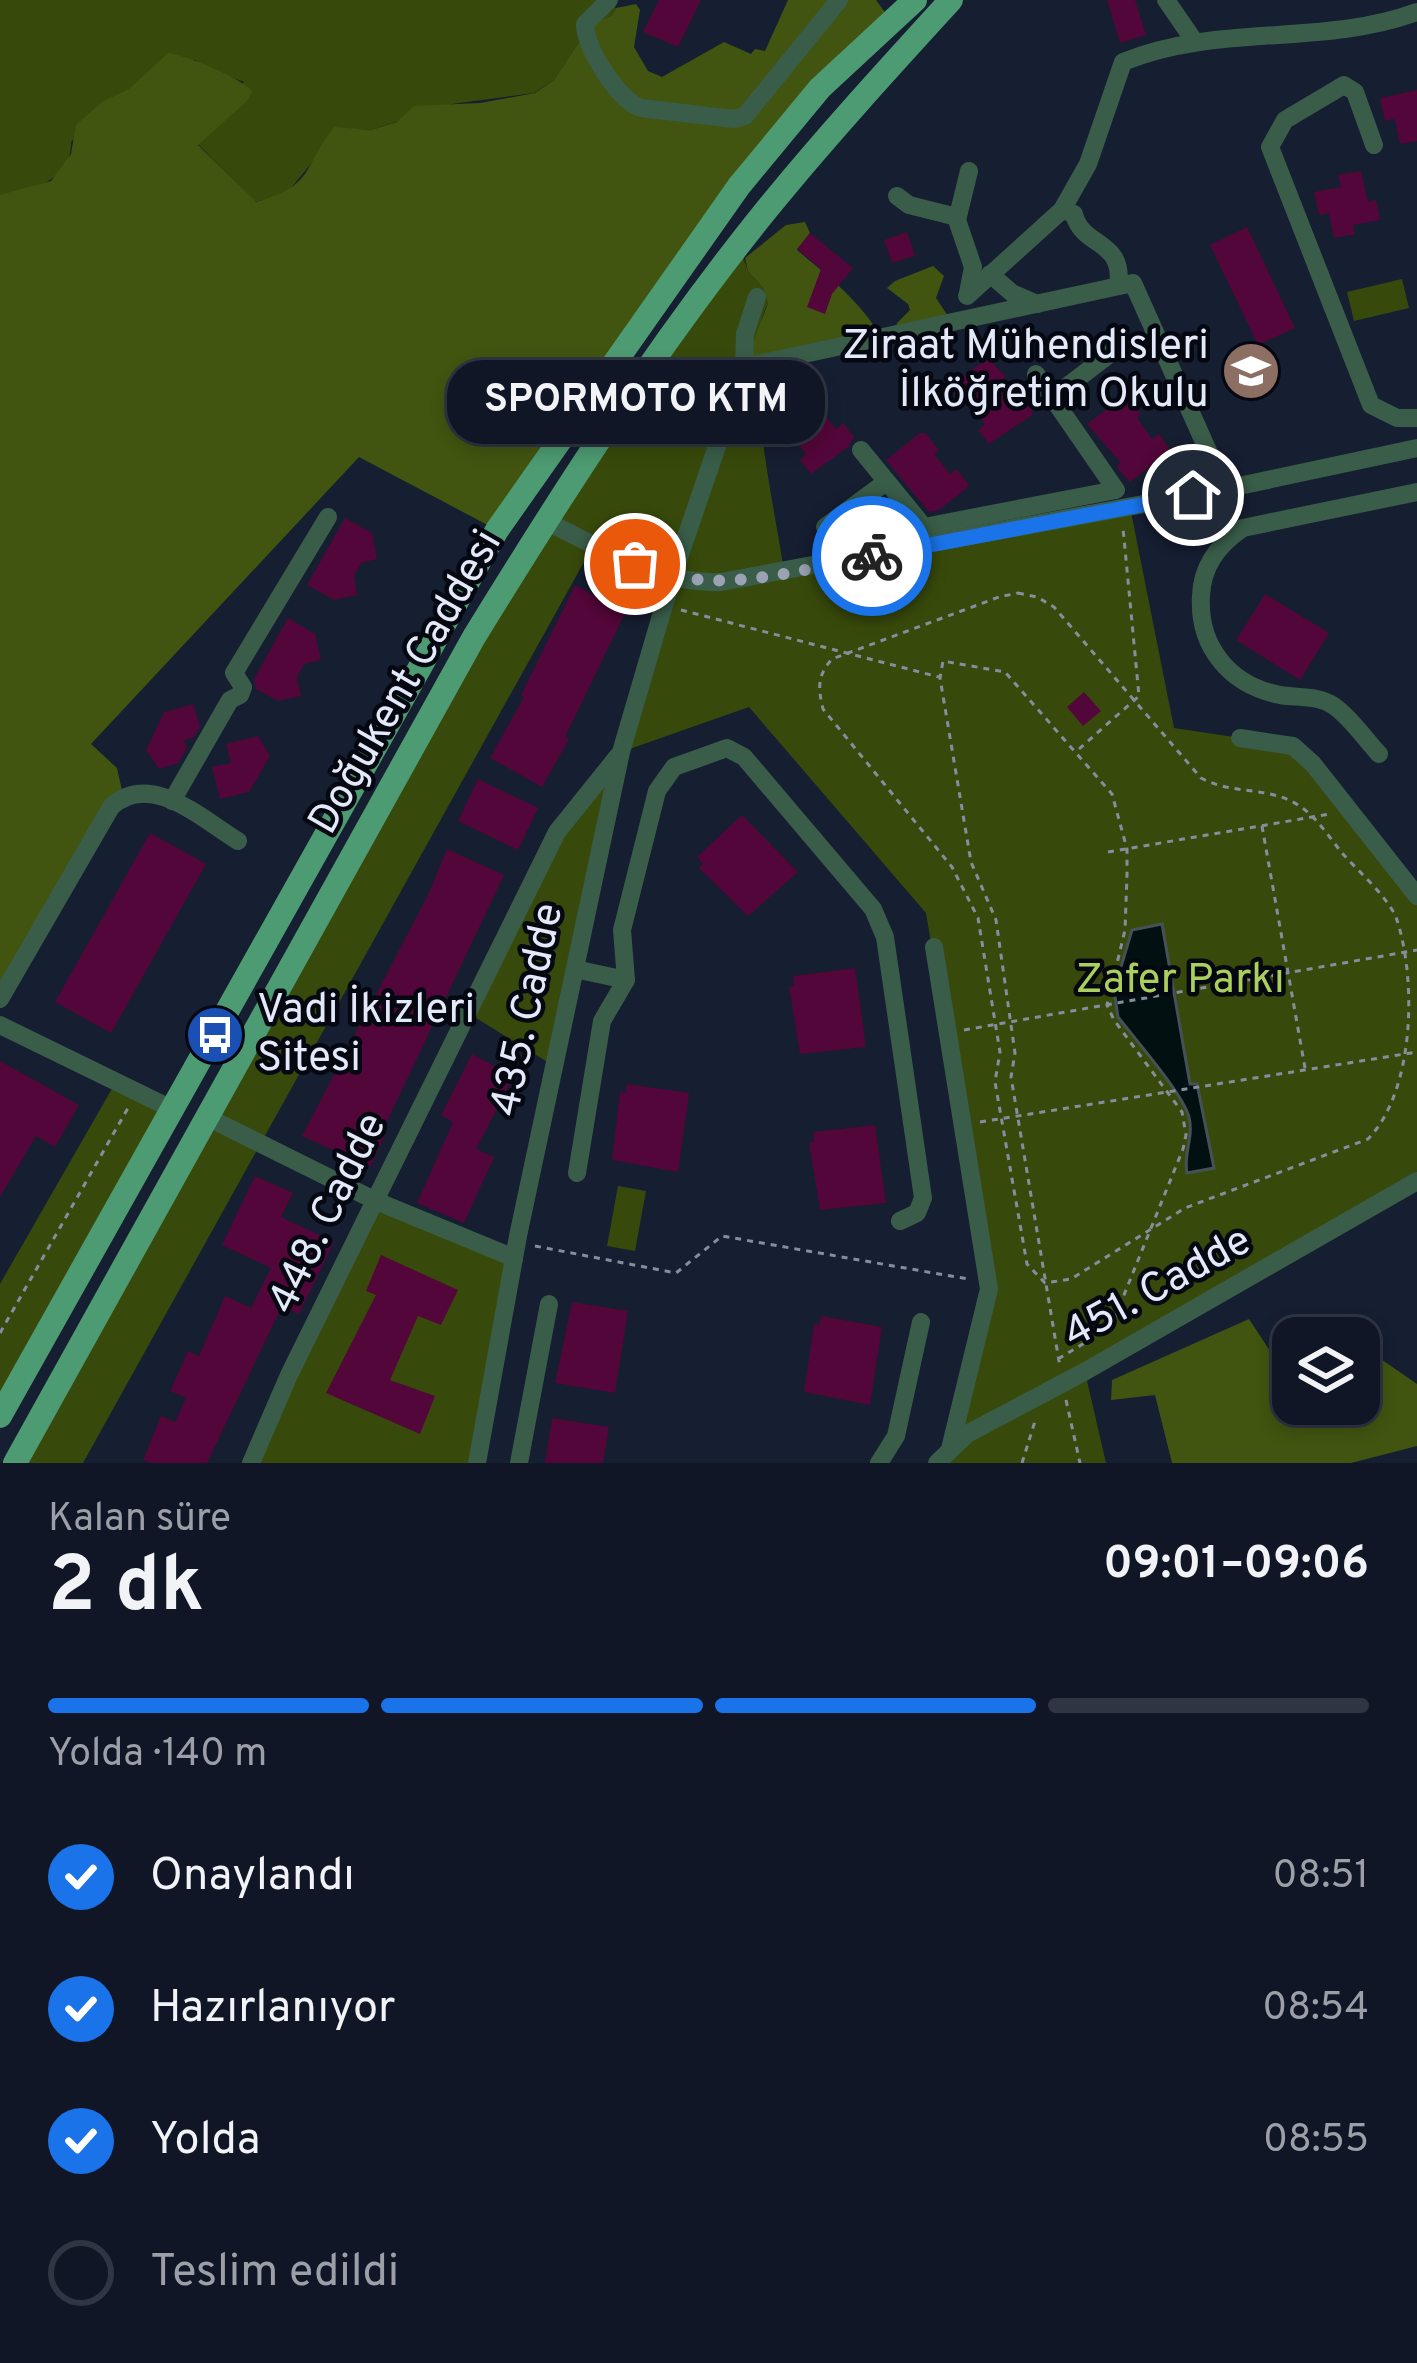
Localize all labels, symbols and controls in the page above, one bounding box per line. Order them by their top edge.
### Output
place label: Ziraat Mühendisleri İlköğretim Okulu [842,321,1209,422]
school or university icon: Ziraat Mühendisleri İlköğretim Okulu [1220,340,1282,402]
callout: SPORMOTO KTM [446,360,824,444]
text: SPORMOTO KTM [484,377,788,426]
pin [1142,444,1244,546]
icon: home [1160,462,1226,528]
courier [812,496,932,616]
pin [584,513,686,615]
street label: Doğukent Caddesi [299,522,515,844]
icon: bike [839,523,905,589]
icon: bag [602,531,668,597]
street label: 435. Cadde [481,899,577,1121]
park label: Zafer Parkı [1075,955,1285,1008]
place label: Vadi İkizleri Sitesi [257,984,475,1086]
bus stop icon: Vadi İkizleri Sitesi [184,1004,246,1066]
street label: 448. Cadde [258,1105,400,1323]
street label: 451. Cadde [1055,1216,1261,1362]
map controls [1272,1317,1380,1425]
button: layers [1272,1317,1380,1425]
text: Kalan süre [48,1496,231,1545]
text: 09:01–09:06 [1103,1537,1369,1594]
text: 2 dk [48,1540,204,1639]
text: Yolda · 140 m [48,1731,267,1780]
icon: check [48,1844,114,1910]
text: Onaylandı [150,1849,355,1906]
text: 08:51 [1273,1853,1369,1902]
icon: check [48,1976,114,2042]
text: Hazırlanıyor [150,1981,395,2038]
text: 08:54 [1262,1985,1369,2034]
icon: check [48,2108,114,2174]
text: Yolda [150,2113,260,2170]
text: 08:55 [1263,2117,1369,2166]
text: Teslim edildi [150,2245,399,2302]

